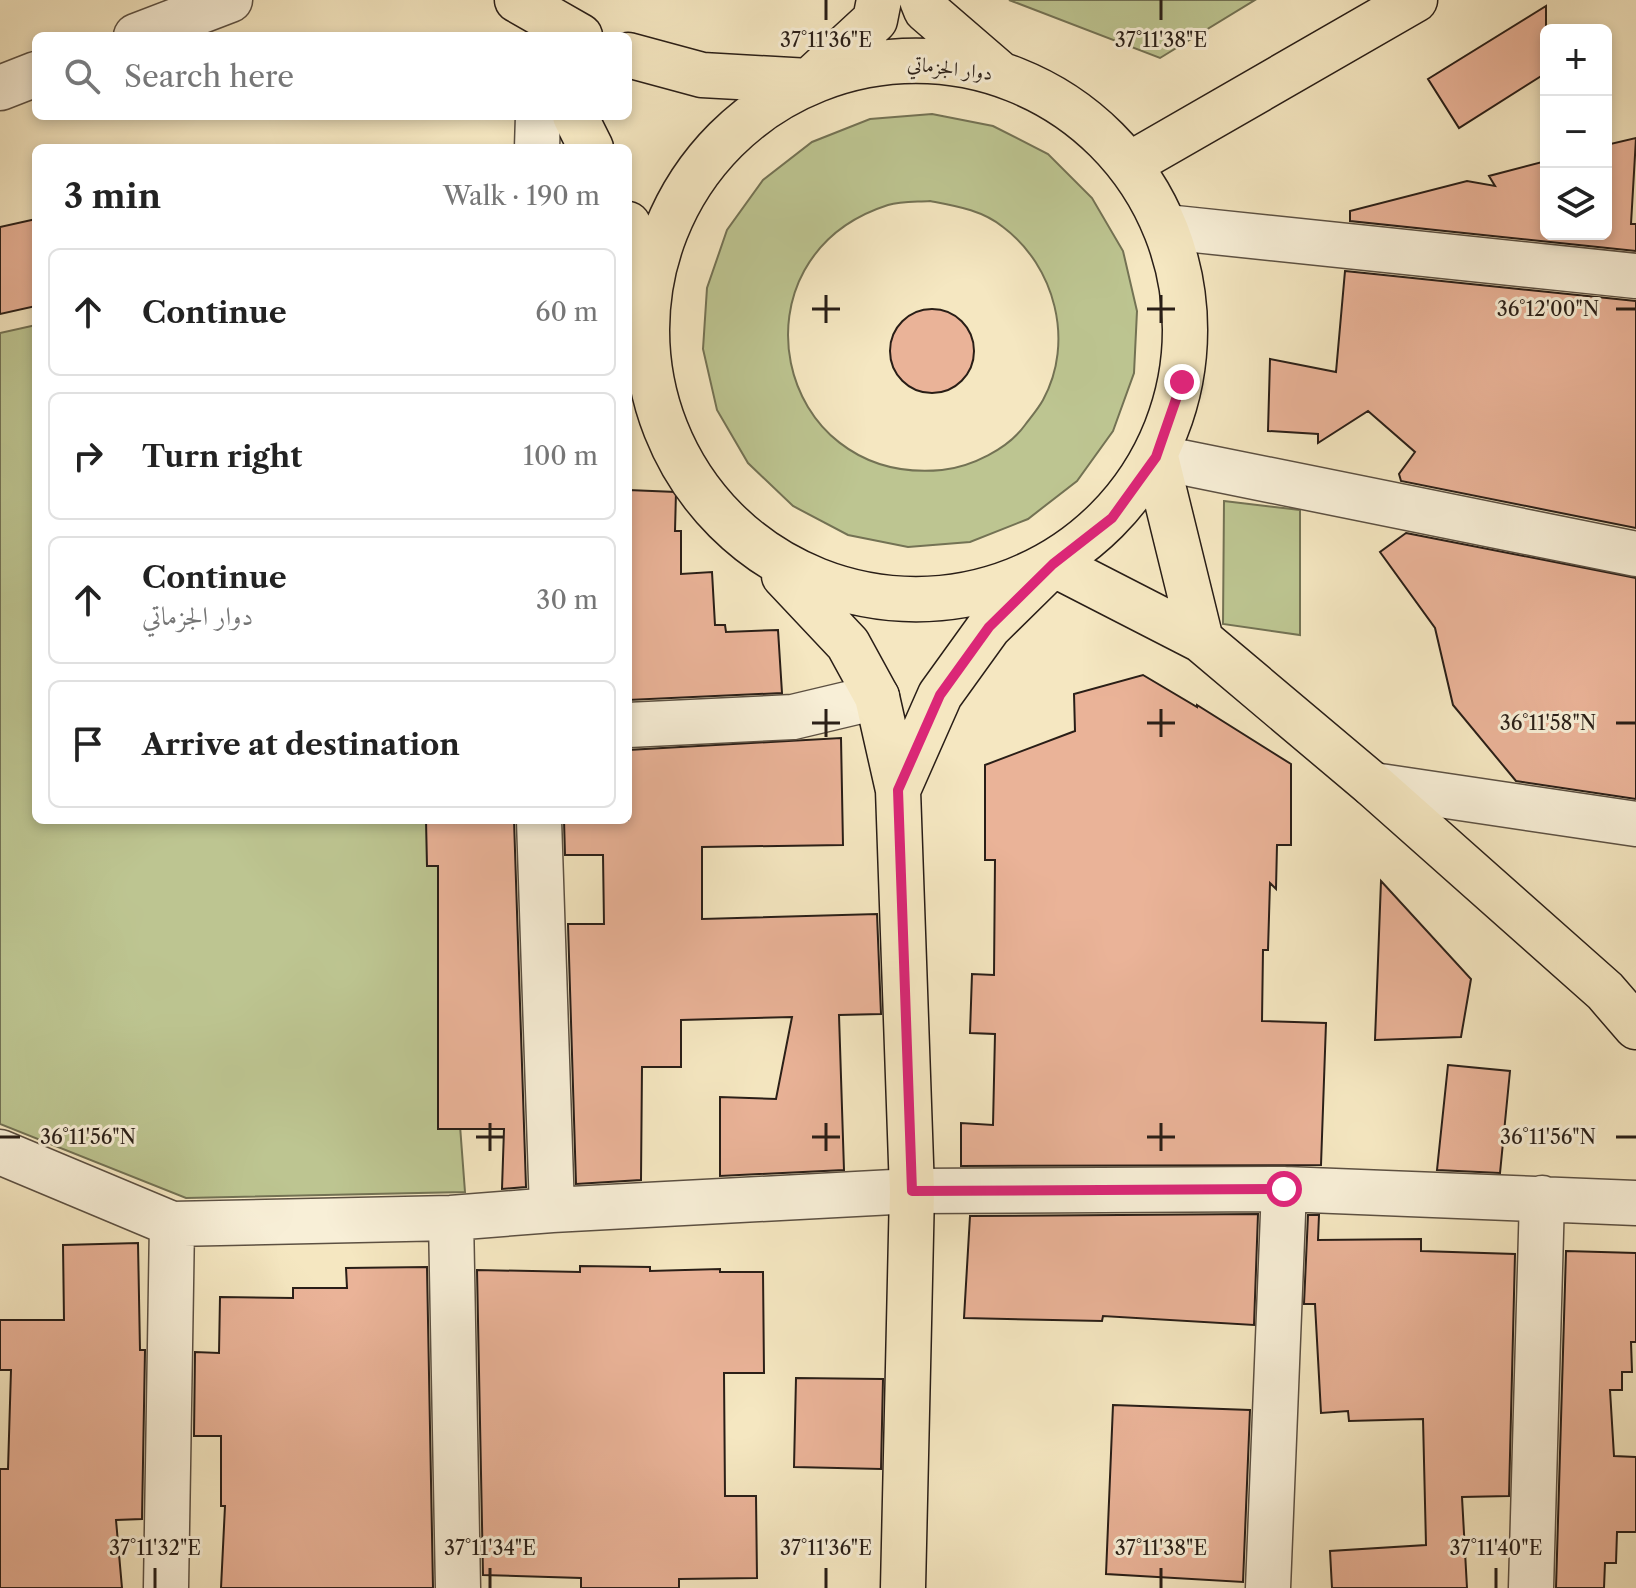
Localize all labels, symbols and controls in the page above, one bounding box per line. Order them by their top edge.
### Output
map controls [1540,24,1612,240]
button: + [1540,24,1612,96]
text: 37°11'36"E [780,28,872,52]
text: 37°11'38"E [1115,28,1207,52]
search box [32,32,632,120]
street label: دوار الجزماتي [906,51,994,89]
icon: search [60,54,104,98]
text: Search here [124,58,294,95]
button: − [1540,96,1612,168]
button: layers [1540,168,1612,240]
text: 3 min [64,175,161,217]
text: Walk · 190 m [443,180,600,212]
icon: ahead [66,290,110,334]
text: Continue [142,294,287,331]
text: 60 m [535,296,598,328]
text: 36°12'00"N [1497,297,1599,321]
route end [1164,364,1200,400]
icon: right [66,434,110,478]
text: Turn right [142,438,302,475]
text: 100 m [523,440,598,472]
text: Continue [142,559,287,596]
icon: ahead [66,578,110,622]
text: 30 m [536,584,598,616]
text: دوار الجزماتي [142,600,253,632]
text: 36°11'58"N [1500,711,1596,735]
icon: arrive [66,722,110,766]
text: Arrive at destination [142,726,460,763]
text: 36°11'56"N [40,1125,136,1149]
text: 36°11'56"N [1500,1125,1596,1149]
route start [1266,1171,1302,1207]
text: 37°11'32"E [109,1536,201,1560]
text: 37°11'34"E [444,1536,536,1560]
text: 37°11'36"E [780,1536,872,1560]
text: 37°11'38"E [1115,1536,1207,1560]
text: 37°11'40"E [1450,1536,1542,1560]

